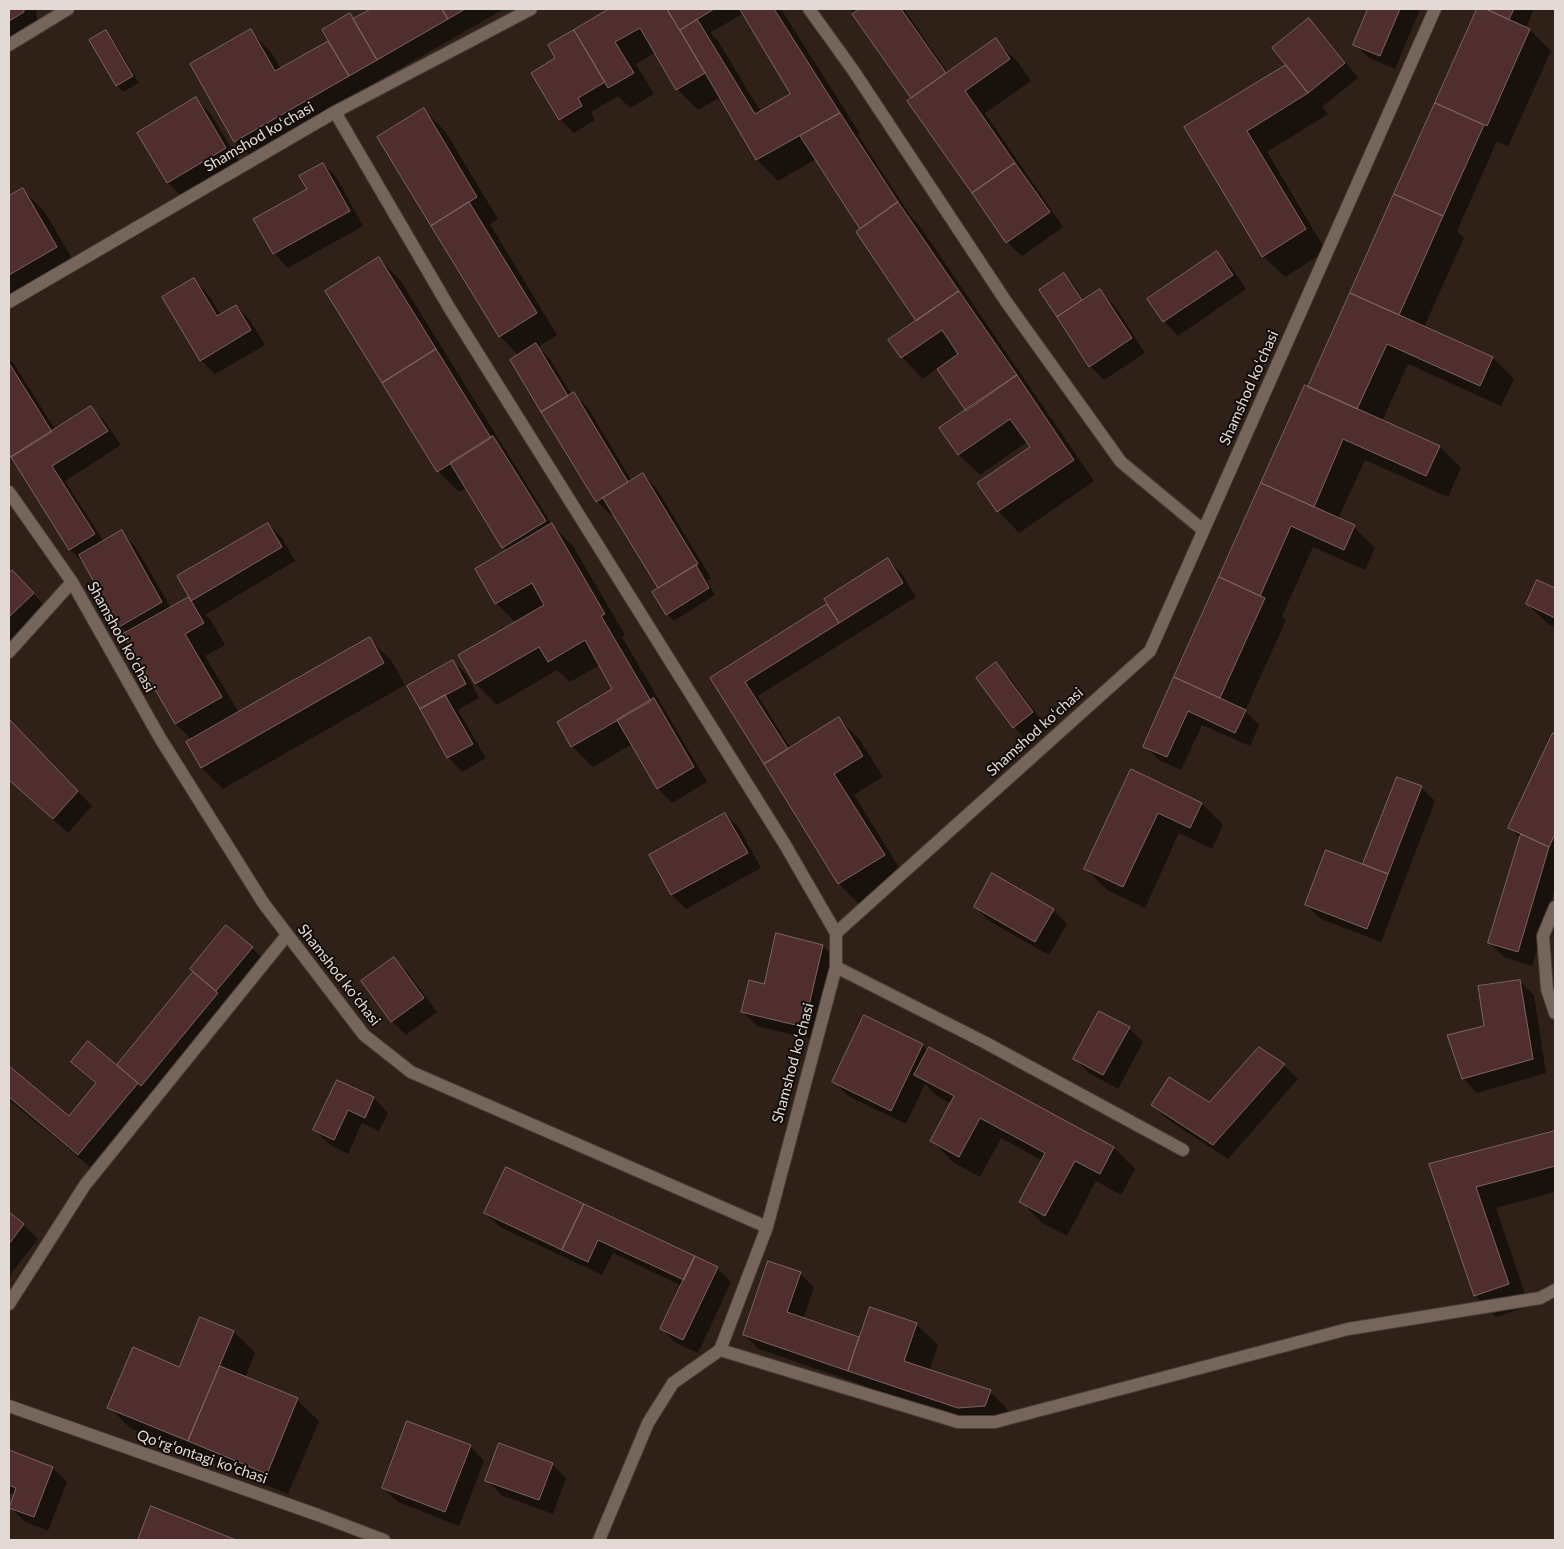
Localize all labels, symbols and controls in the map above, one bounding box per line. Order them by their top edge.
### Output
street label: Shamshod koʻchasi [201,98,317,176]
street label: Shamshod koʻchasi [1216,328,1282,448]
street label: Shamshod koʻchasi [83,579,159,695]
street label: Shamshod koʻchasi [983,684,1087,780]
street label: Shamshod koʻchasi [294,921,384,1029]
street label: Shamshod koʻchasi [768,1001,818,1125]
street label: Qoʻrgʻontagi koʻchasi [134,1426,270,1488]

